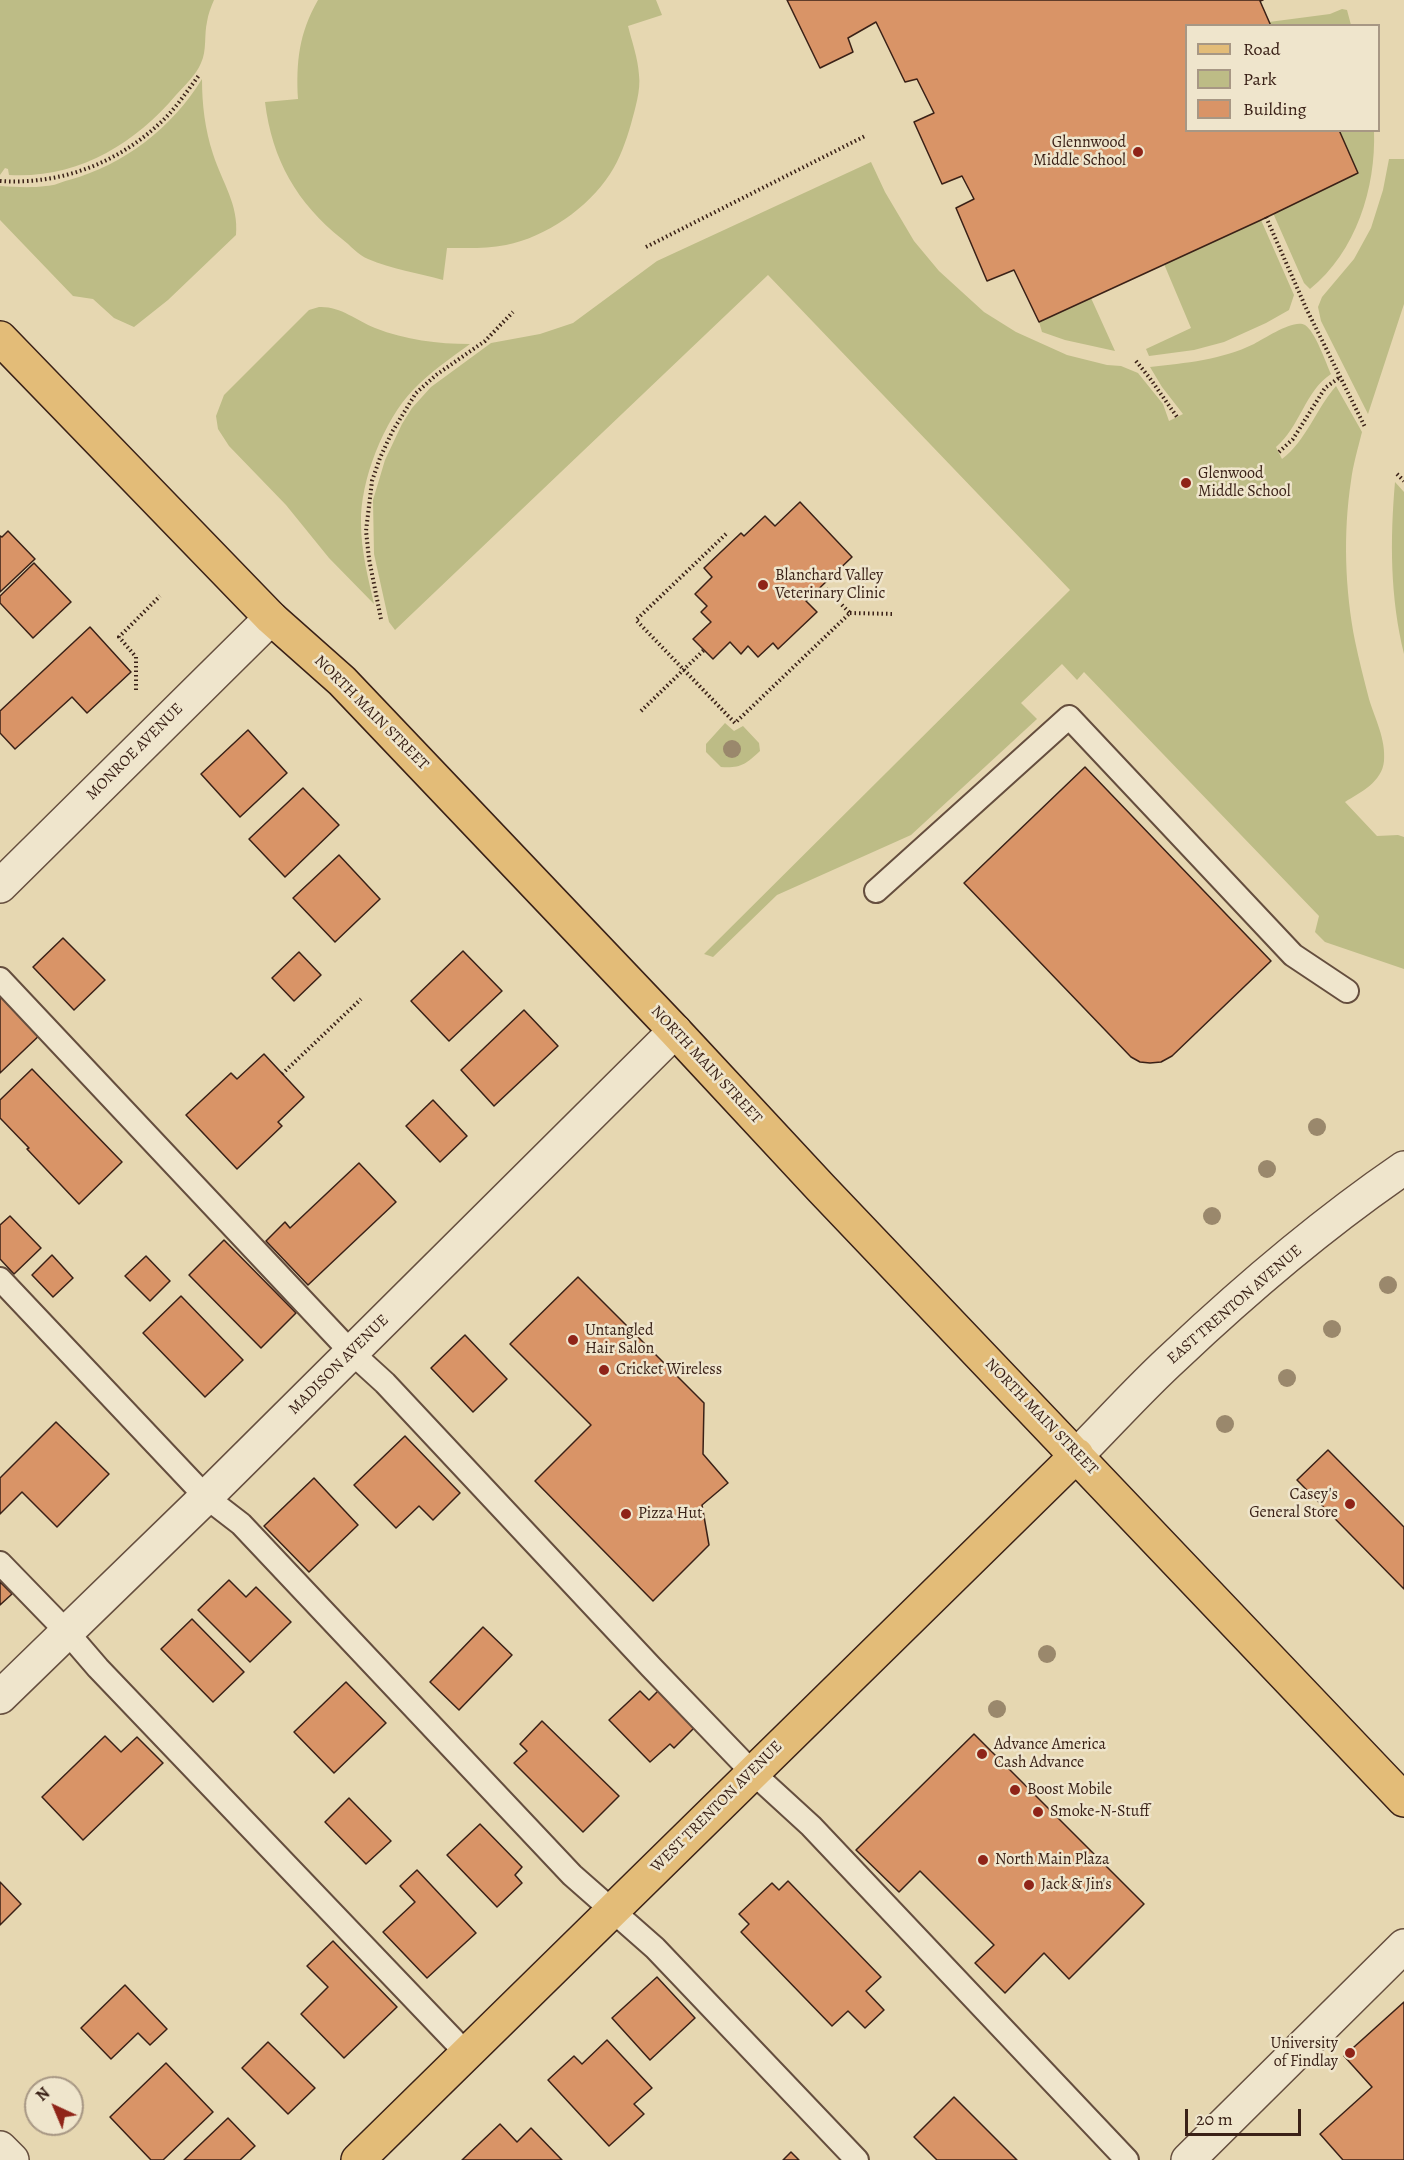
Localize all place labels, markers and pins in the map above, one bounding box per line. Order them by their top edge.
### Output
place label: Glennwood Middle School [1033,133,1126,171]
marker: Glennwood Middle School [1131,145,1145,159]
place label: Glenwood Middle School [1198,464,1291,502]
marker: Glenwood Middle School [1179,476,1193,490]
place label: Blanchard Valley Veterinary Clinic [775,566,885,604]
marker: Blanchard Valley Veterinary Clinic [756,578,770,592]
place label: Untangled Hair Salon [585,1321,654,1359]
marker: Untangled Hair Salon [566,1333,580,1347]
place label: Cricket Wireless [616,1360,722,1380]
marker: Cricket Wireless [597,1363,611,1377]
place label: Casey's General Store [1249,1485,1338,1523]
marker: Casey's General Store [1343,1497,1357,1511]
place label: Pizza Hut [638,1504,703,1524]
marker: Pizza Hut [619,1507,633,1521]
place label: Advance America Cash Advance [994,1735,1106,1773]
marker: Advance America Cash Advance [975,1747,989,1761]
place label: Boost Mobile [1027,1780,1112,1800]
marker: Boost Mobile [1008,1783,1022,1797]
place label: Smoke-N-Stuff [1050,1802,1150,1822]
marker: Smoke-N-Stuff [1031,1805,1045,1819]
place label: North Main Plaza [995,1850,1110,1870]
marker: North Main Plaza [976,1853,990,1867]
place label: Jack & Jin's [1041,1875,1112,1895]
marker: Jack & Jin's [1022,1878,1036,1892]
place label: University of Findlay [1271,2034,1338,2072]
marker: University of Findlay [1343,2046,1357,2060]

